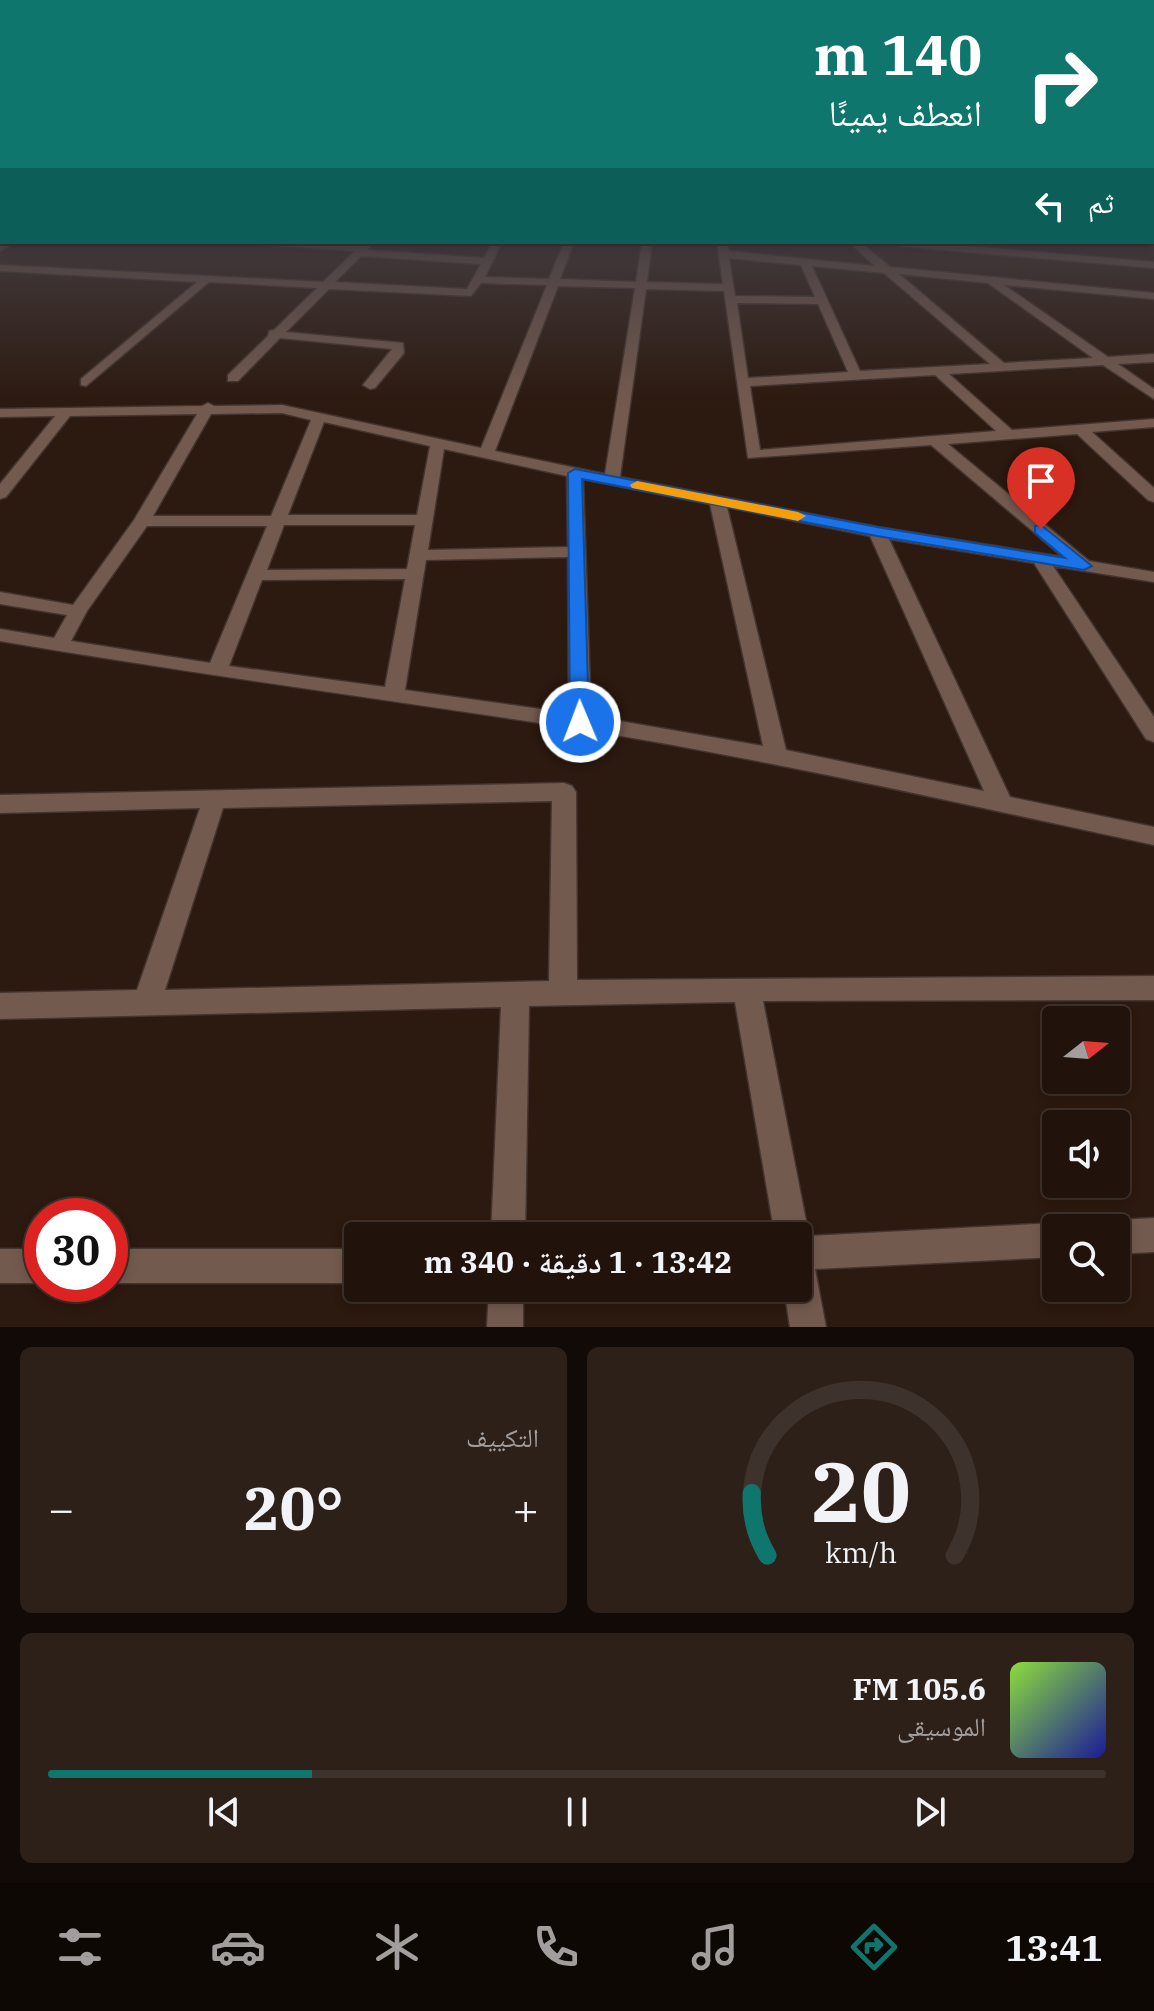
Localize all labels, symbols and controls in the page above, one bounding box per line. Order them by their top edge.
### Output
text: 140 m [814,18,982,90]
icon: right [1010,32,1114,136]
text: انعطف يمينًا [828,89,982,136]
text: ثم [1088,182,1114,221]
icon: left [1028,184,1072,228]
pin [1007,447,1075,529]
icon: arrive [1019,459,1063,503]
position arrow [538,680,622,764]
north arrow [1042,1006,1130,1094]
map controls [1042,1006,1130,1302]
button: sound [1042,1110,1130,1198]
speed limit sign: 30 [24,1198,128,1302]
button: search [1042,1214,1130,1302]
text: 13:42 · 1 دقيقة · 340 m [424,1242,732,1281]
text: التكييف [466,1420,539,1454]
text: 20 [811,1437,910,1545]
text: 20° [243,1468,344,1547]
text: − [48,1480,74,1537]
text: + [513,1480,539,1537]
text: km/h [824,1534,897,1571]
text: 105.6 FM [853,1669,986,1708]
text: الموسيقى [897,1709,986,1743]
icon: previous [202,1790,246,1834]
icon: pause [555,1790,599,1834]
icon: next [908,1790,952,1834]
icon: filters [52,1919,108,1975]
icon: car [210,1919,266,1975]
icon: climate [369,1919,425,1975]
icon: phone [528,1919,584,1975]
icon: music [687,1919,743,1975]
icon: directions [846,1919,902,1975]
text: 13:41 [1005,1924,1103,1971]

